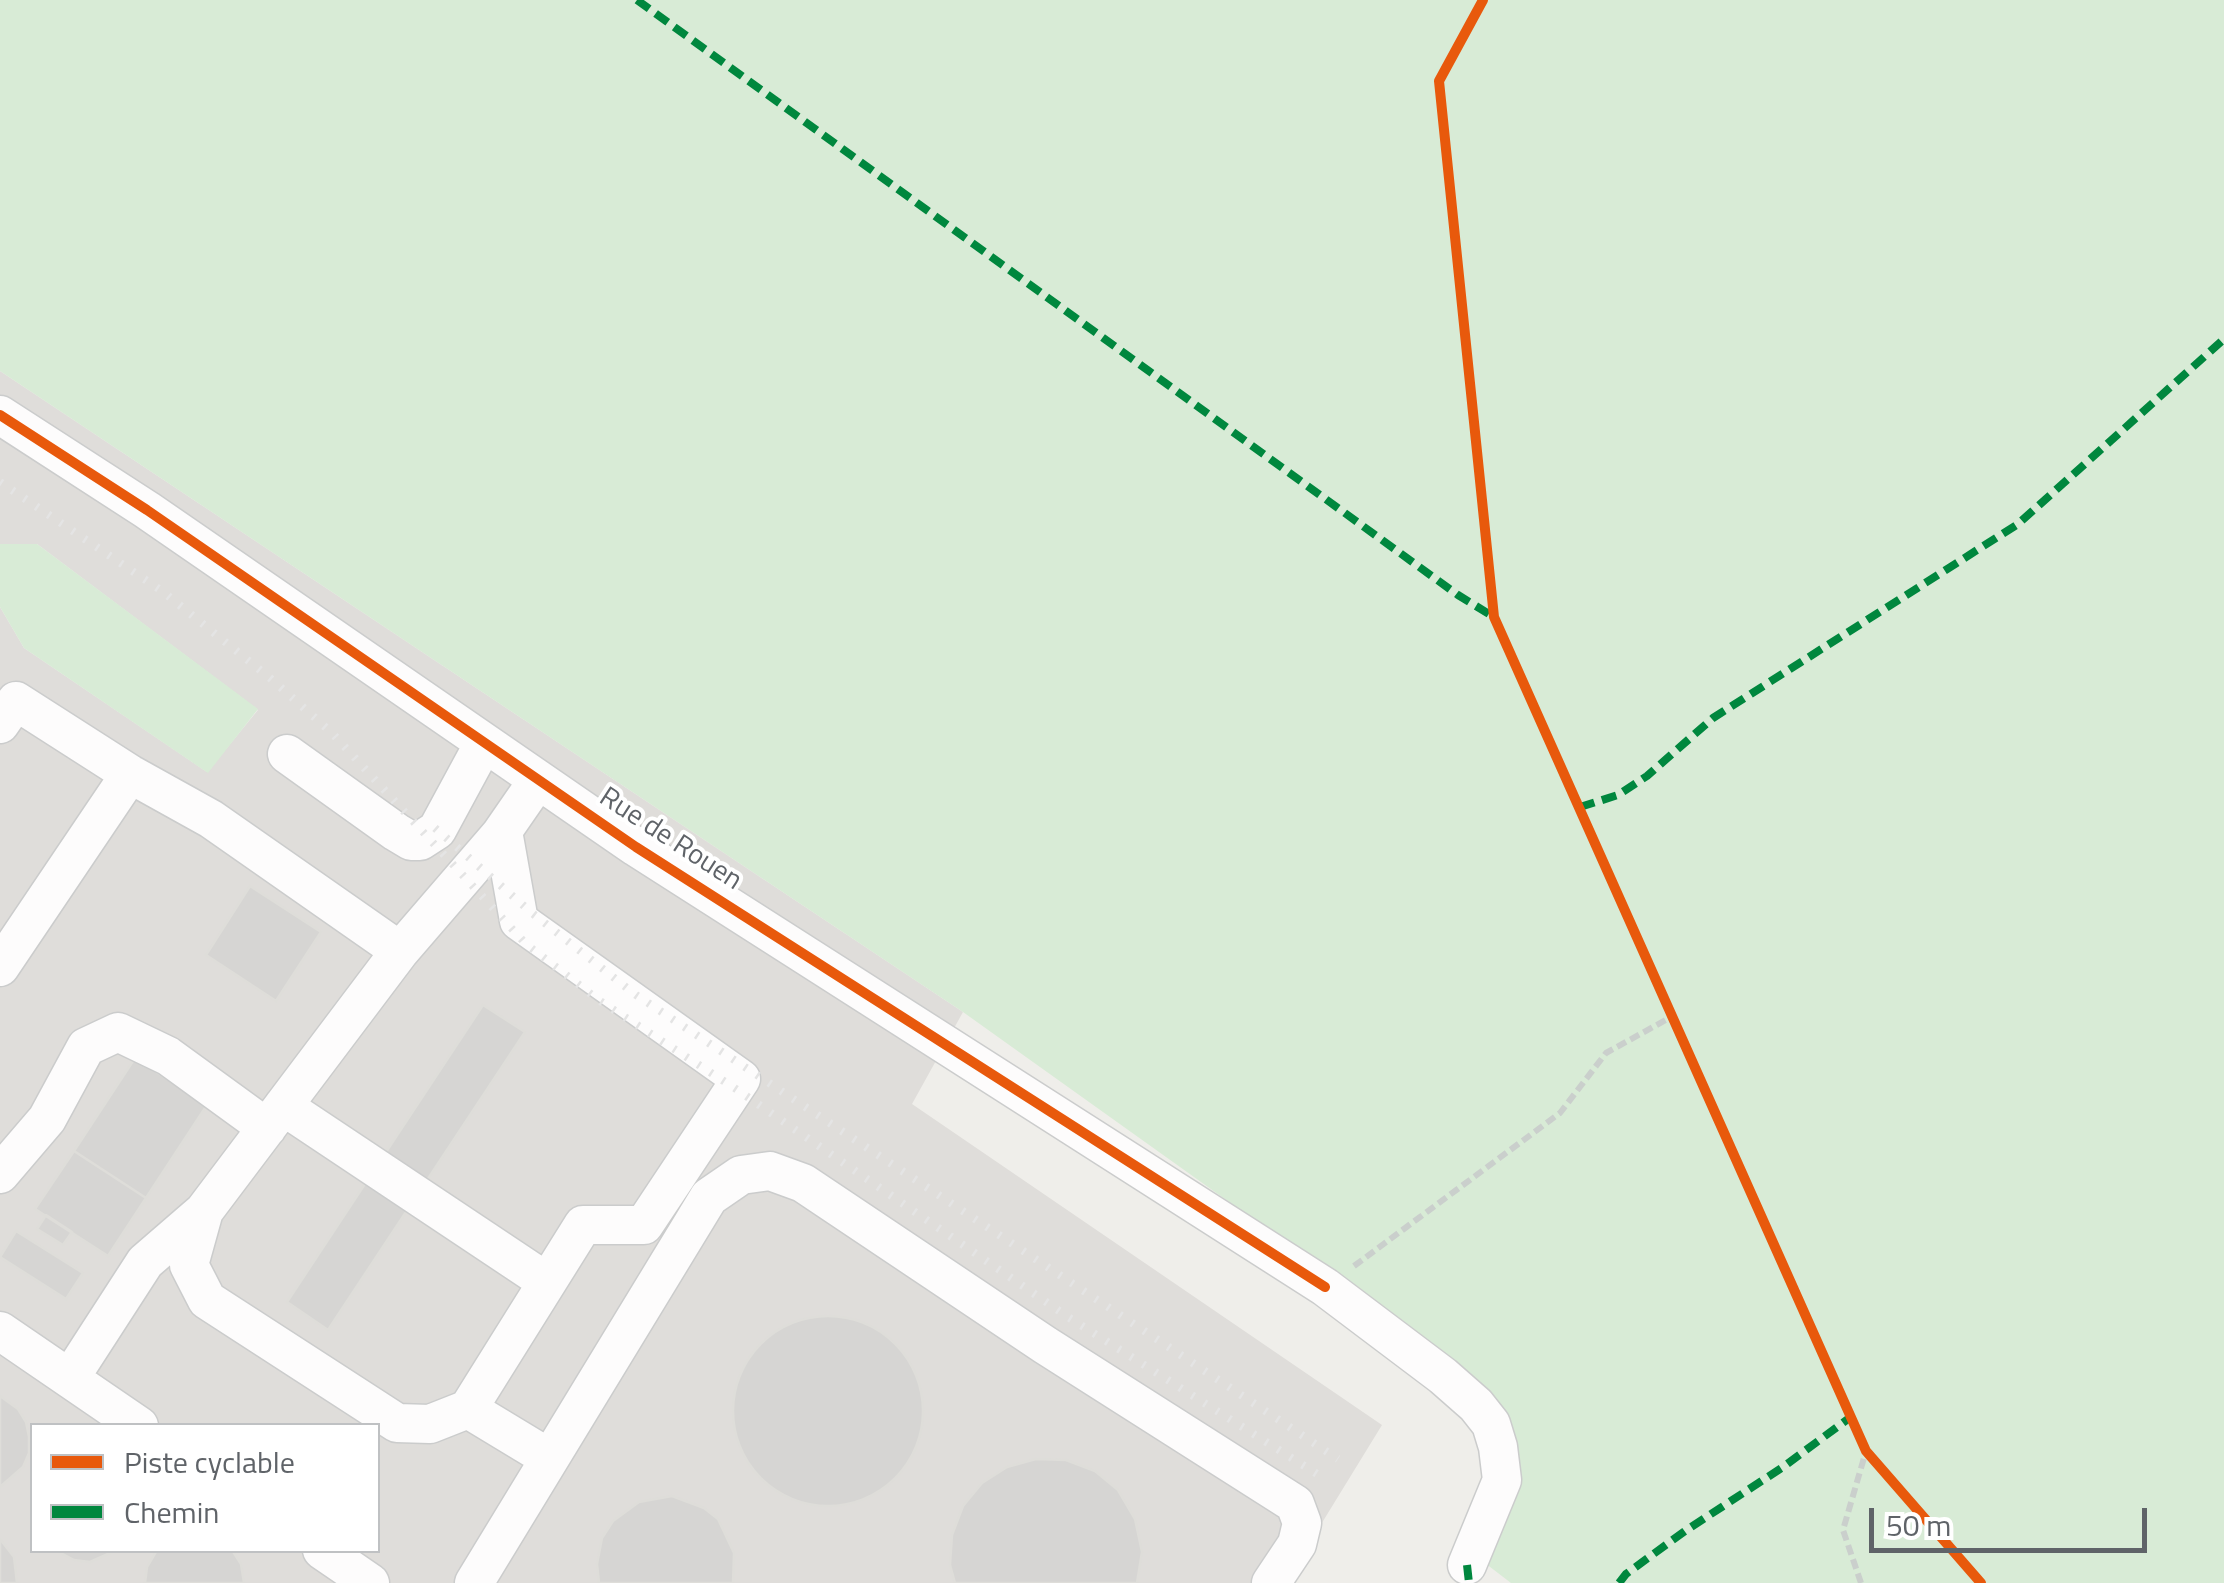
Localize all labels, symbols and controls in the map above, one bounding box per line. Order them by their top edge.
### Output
street label: Rue de Rouen [592,781,748,899]
legend [30,1423,380,1553]
text: Piste cyclable [124,1439,295,1485]
scale bar [1874,1488,2152,1550]
text: Chemin [124,1489,219,1535]
text: 50 m [1886,1502,1951,1548]

